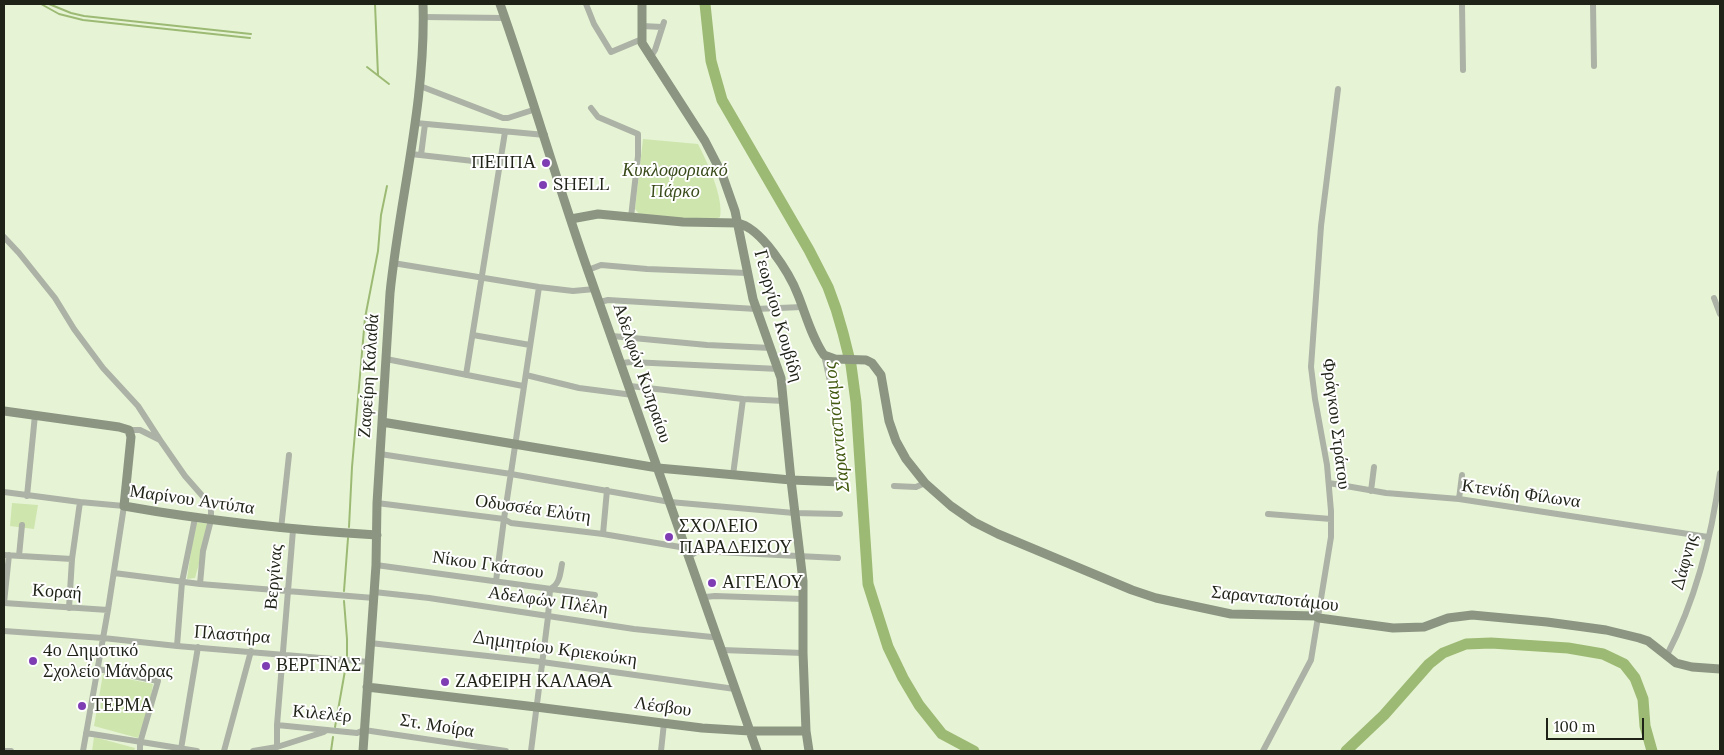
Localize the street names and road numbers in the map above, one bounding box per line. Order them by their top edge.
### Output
street label: Γεωργίου Κουβίδη [749,247,807,385]
street label: Αδελφών Κυπραίου [608,300,676,446]
street label: Ζαφείρη Καλαθά [354,313,384,439]
street label: Φράγκου Στράτου [1317,357,1355,491]
street label: Κτενίδη Φίλωνα [1460,475,1582,513]
street label: Μαρίνου Αντύπα [128,481,256,519]
street label: Οδυσσέα Ελύτη [474,490,592,528]
street label: Δάφνης [1667,532,1703,592]
street label: Βεργίνας [260,543,288,611]
street label: Νίκου Γκάτσου [431,546,545,584]
street label: Κοραή [31,579,83,605]
street label: Αδελφών Πλέλη [487,582,609,620]
street label: Σαρανταποτάμου [1210,582,1340,616]
street label: Πλαστήρα [193,622,271,648]
street label: Δημητρίου Κριεκούκη [472,627,638,671]
street label: Λέσβου [633,692,693,722]
street label: Κιλελέρ [291,701,353,727]
street label: Στ. Μοίρα [398,709,476,743]

